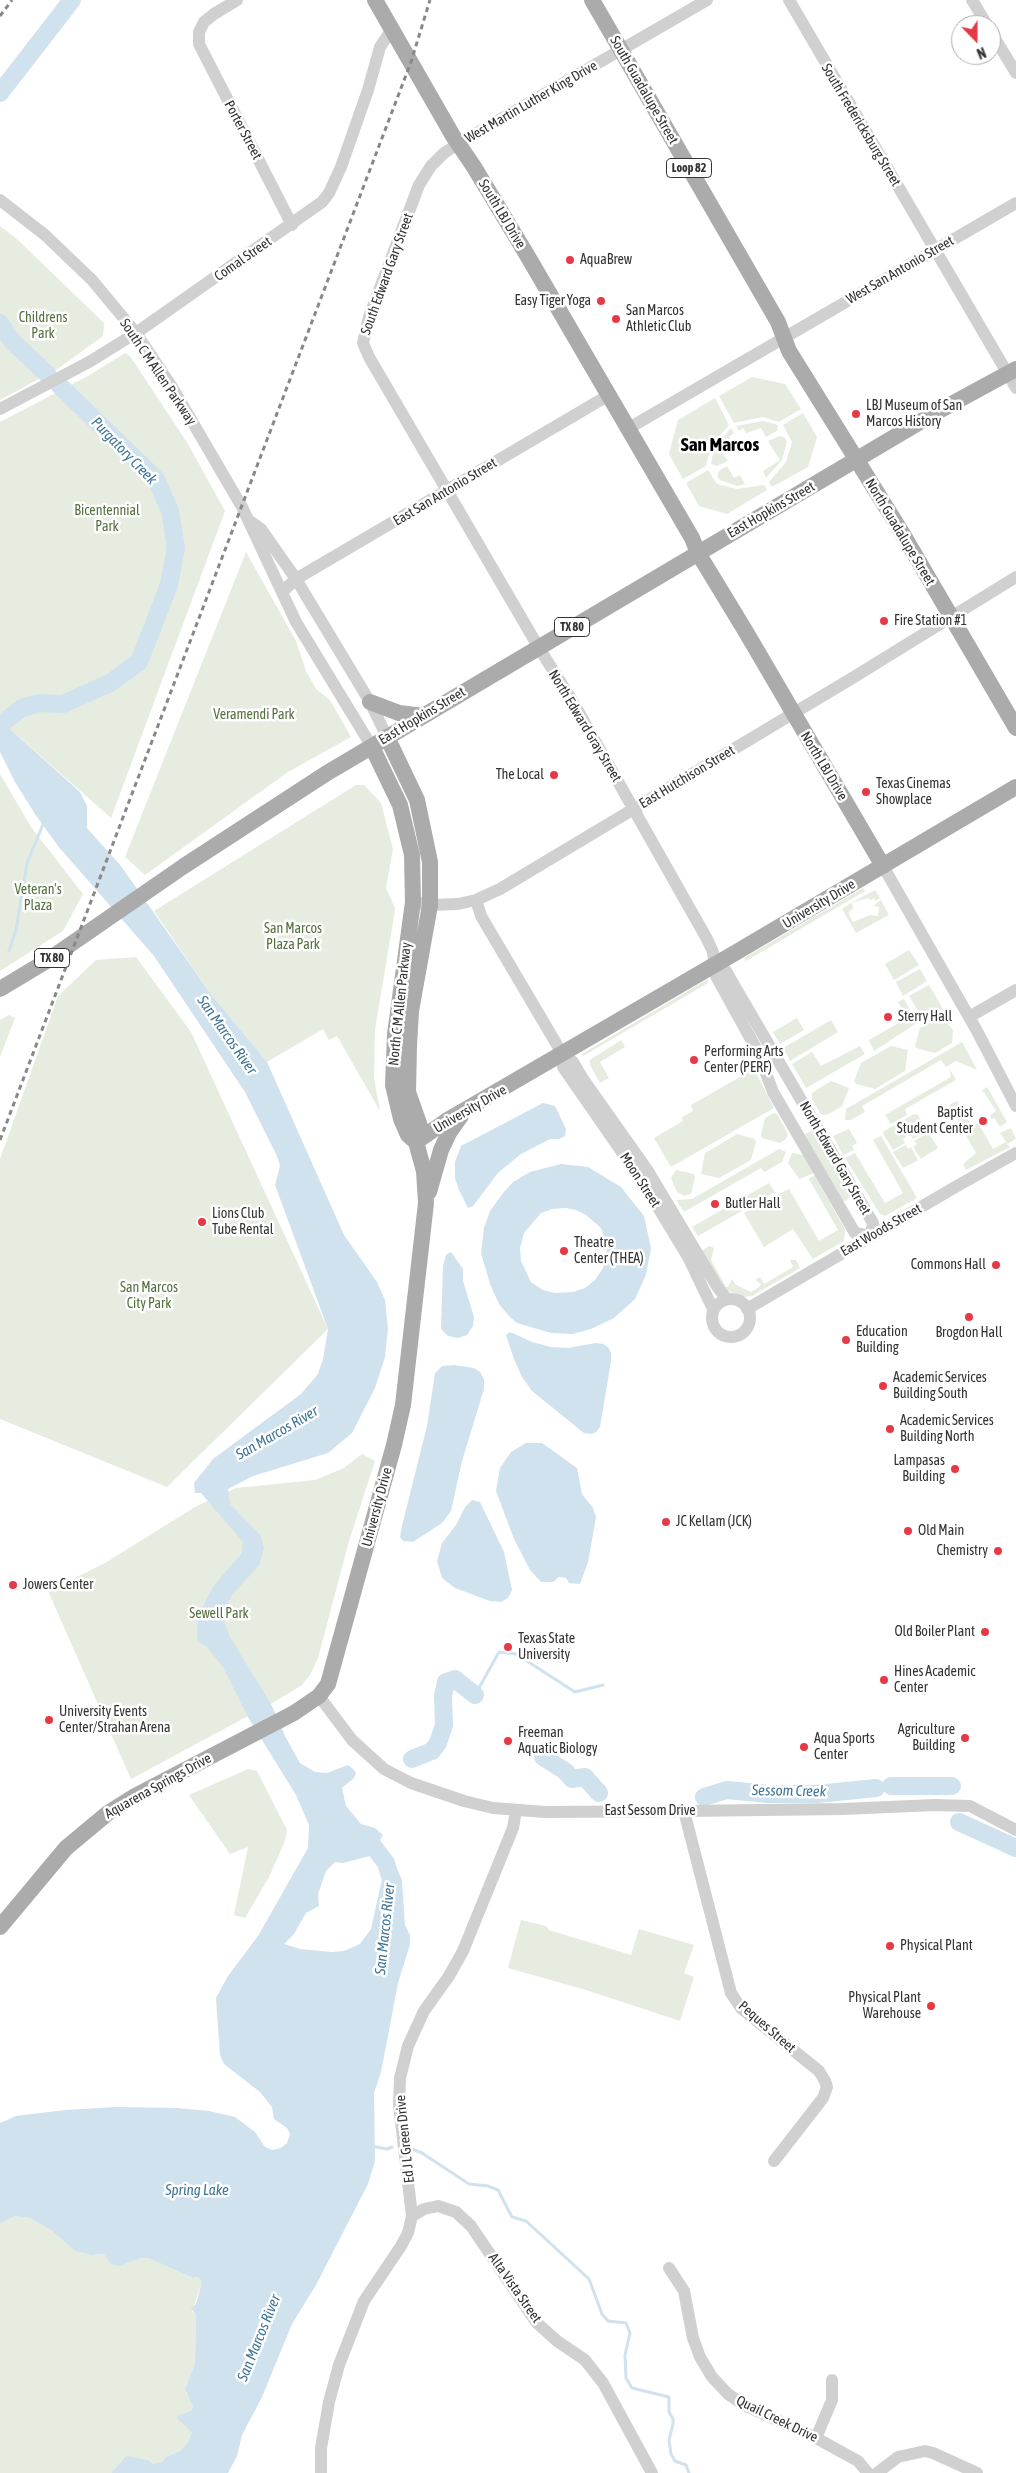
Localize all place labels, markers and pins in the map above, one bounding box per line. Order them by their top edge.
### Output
place label: AquaBrew [580,252,632,268]
marker: AquaBrew [564,254,576,266]
place label: Easy Tiger Yoga [514,293,591,309]
marker: Easy Tiger Yoga [595,295,607,307]
place label: San Marcos Athletic Club [626,303,691,336]
marker: San Marcos Athletic Club [610,313,622,325]
place label: LBJ Museum of San Marcos History [866,398,962,431]
marker: LBJ Museum of San Marcos History [850,408,862,420]
place label: Fire Station #1 [894,613,967,629]
marker: Fire Station #1 [878,615,890,627]
place label: The Local [496,767,544,783]
marker: The Local [548,769,560,781]
place label: Texas Cinemas Showplace [876,776,951,809]
marker: Texas Cinemas Showplace [860,786,872,798]
place label: Sterry Hall [898,1009,952,1025]
marker: Sterry Hall [882,1011,894,1023]
place label: Performing Arts Center (PERF) [704,1044,783,1076]
marker: Performing Arts Center (PERF) [688,1054,700,1066]
place label: Baptist Student Center [897,1105,973,1138]
marker: Baptist Student Center [977,1115,989,1127]
place label: Butler Hall [725,1196,780,1212]
marker: Butler Hall [709,1198,721,1210]
place label: Lions Club Tube Rental [212,1206,274,1238]
marker: Lions Club Tube Rental [196,1216,208,1228]
place label: Theatre Center (THEA) [574,1235,644,1268]
marker: Theatre Center (THEA) [558,1245,570,1257]
place label: Commons Hall [911,1257,986,1273]
marker: Commons Hall [990,1259,1002,1271]
marker: Brogdon Hall [963,1311,975,1323]
place label: Education Building [856,1324,908,1356]
place label: Brogdon Hall [935,1325,1003,1341]
marker: Education Building [840,1334,852,1346]
place label: Academic Services Building South [893,1370,987,1402]
marker: Academic Services Building South [877,1380,889,1392]
place label: Academic Services Building North [900,1413,994,1445]
marker: Academic Services Building North [884,1423,896,1435]
place label: Lampasas Building [893,1453,945,1485]
marker: Lampasas Building [949,1463,961,1475]
place label: JC Kellam (JCK) [676,1514,752,1530]
marker: JC Kellam (JCK) [660,1516,672,1528]
place label: Old Main [918,1523,964,1539]
marker: Old Main [902,1525,914,1537]
place label: Chemistry [936,1543,988,1559]
marker: Chemistry [992,1545,1004,1557]
place label: Jowers Center [23,1577,93,1593]
marker: Jowers Center [7,1579,19,1591]
place label: Old Boiler Plant [894,1624,975,1640]
marker: Old Boiler Plant [979,1626,991,1638]
place label: Texas State University [518,1631,575,1664]
marker: Texas State University [502,1641,514,1653]
place label: Hines Academic Center [894,1664,975,1696]
marker: Hines Academic Center [878,1674,890,1686]
place label: University Events Center/Strahan Arena [59,1704,170,1736]
marker: University Events Center/Strahan Arena [43,1714,55,1726]
place label: Agriculture Building [898,1722,955,1754]
place label: Freeman Aquatic Biology [518,1725,597,1758]
place label: Aqua Sports Center [814,1731,875,1764]
marker: Agriculture Building [959,1732,971,1744]
marker: Freeman Aquatic Biology [502,1735,514,1747]
marker: Aqua Sports Center [798,1741,810,1753]
place label: Physical Plant [900,1938,973,1954]
marker: Physical Plant [884,1940,896,1952]
place label: Physical Plant Warehouse [848,1990,921,2022]
marker: Physical Plant Warehouse [925,2000,937,2012]

